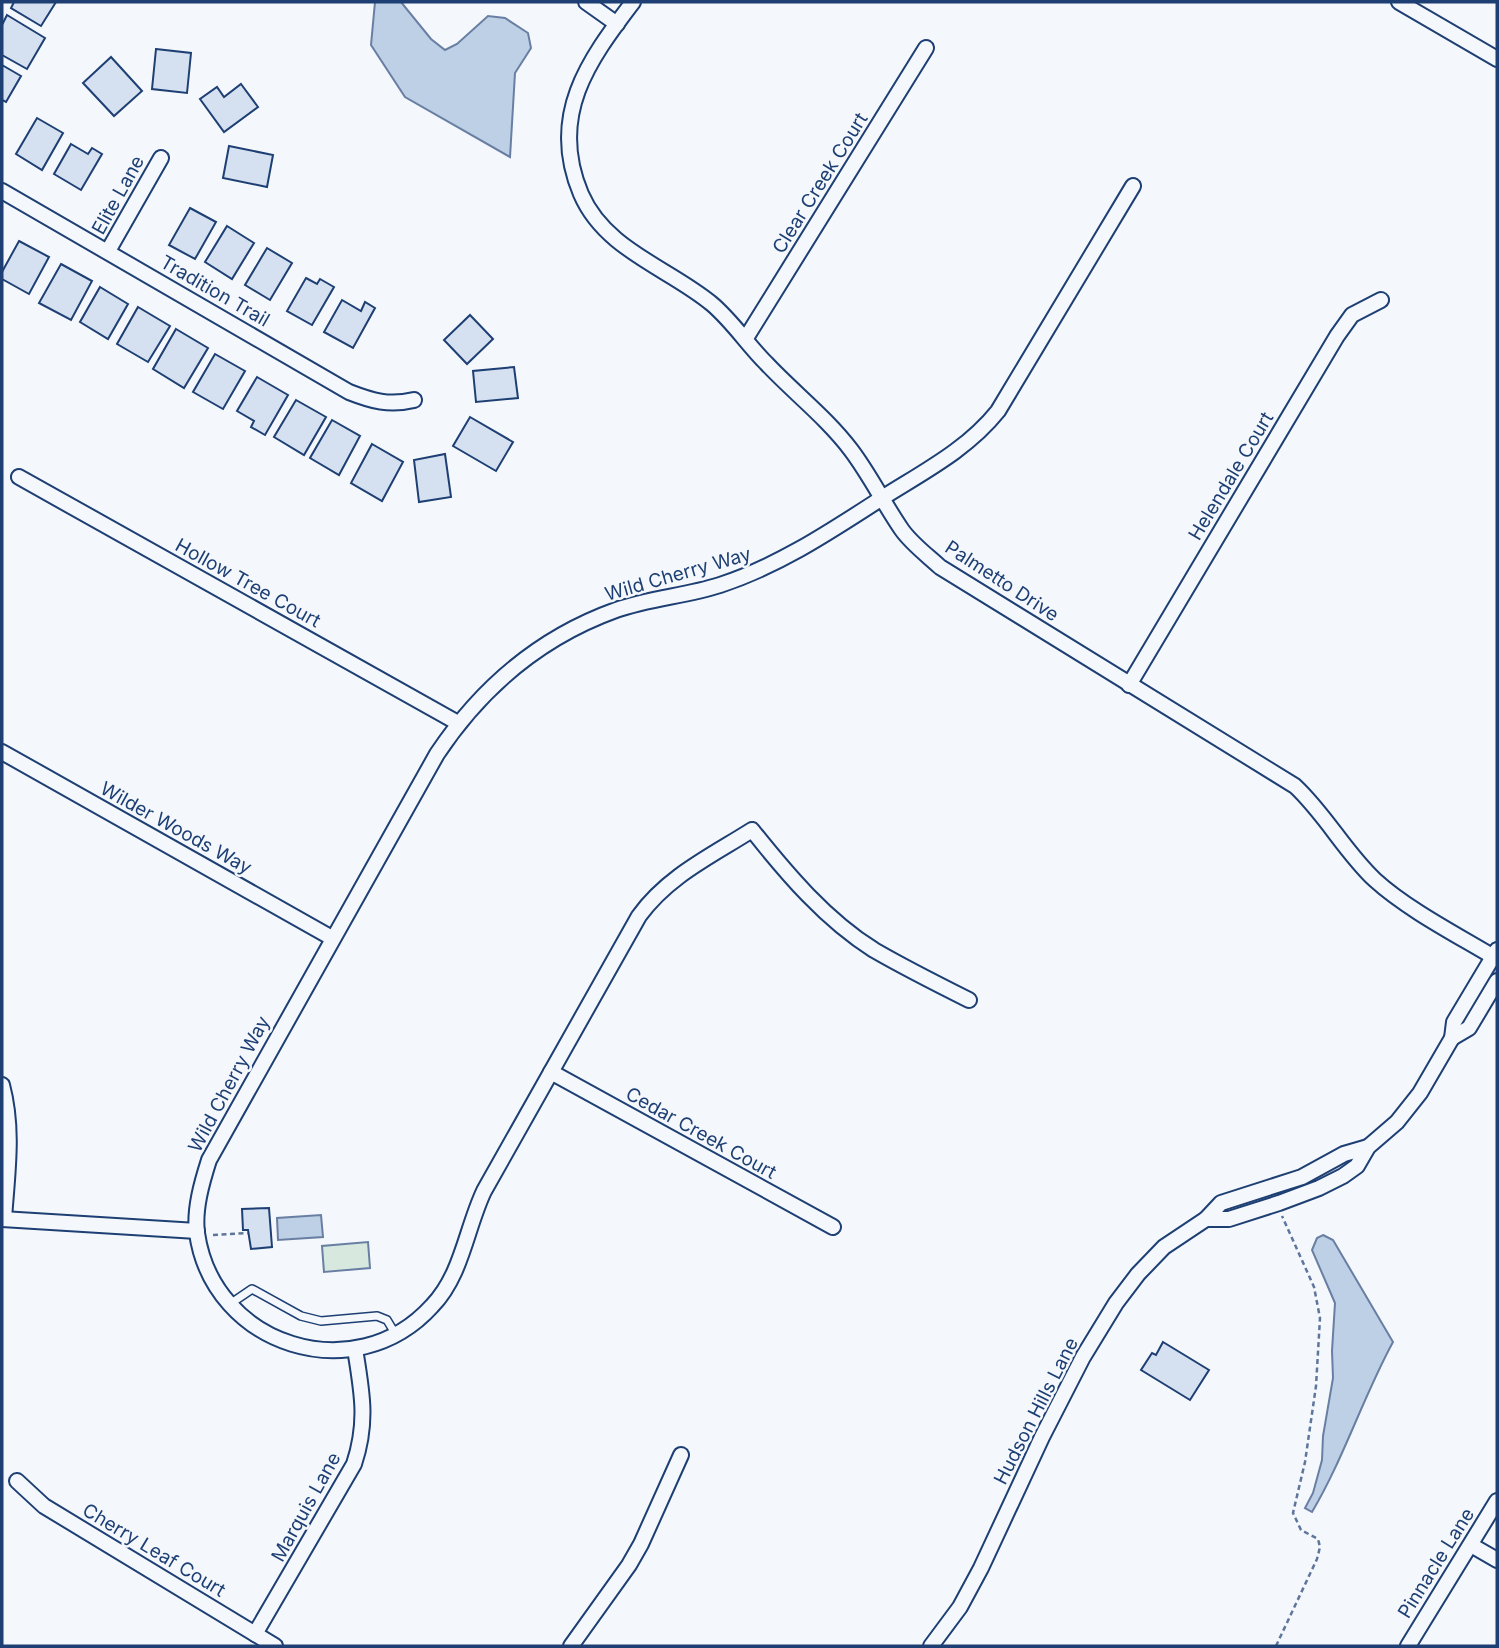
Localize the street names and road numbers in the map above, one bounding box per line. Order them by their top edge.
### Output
street label: Clear Creek Court [767,108,873,258]
street label: Elite Lane [87,151,149,239]
street label: Tradition Trail [156,250,274,332]
street label: Helendale Court [1184,408,1278,544]
street label: Hollow Tree Court [171,534,325,632]
street label: Palmetto Drive [941,536,1063,626]
street label: Wild Cherry Way [602,542,754,606]
street label: Wilder Woods Way [96,777,256,879]
street label: Wild Cherry Way [183,1012,275,1156]
street label: Cedar Creek Court [622,1082,780,1184]
street label: Hudson Hills Lane [989,1334,1083,1488]
street label: Marquis Lane [267,1448,345,1566]
street label: Cherry Leaf Court [78,1498,230,1602]
street label: Pinnacle Lane [1393,1504,1479,1622]

